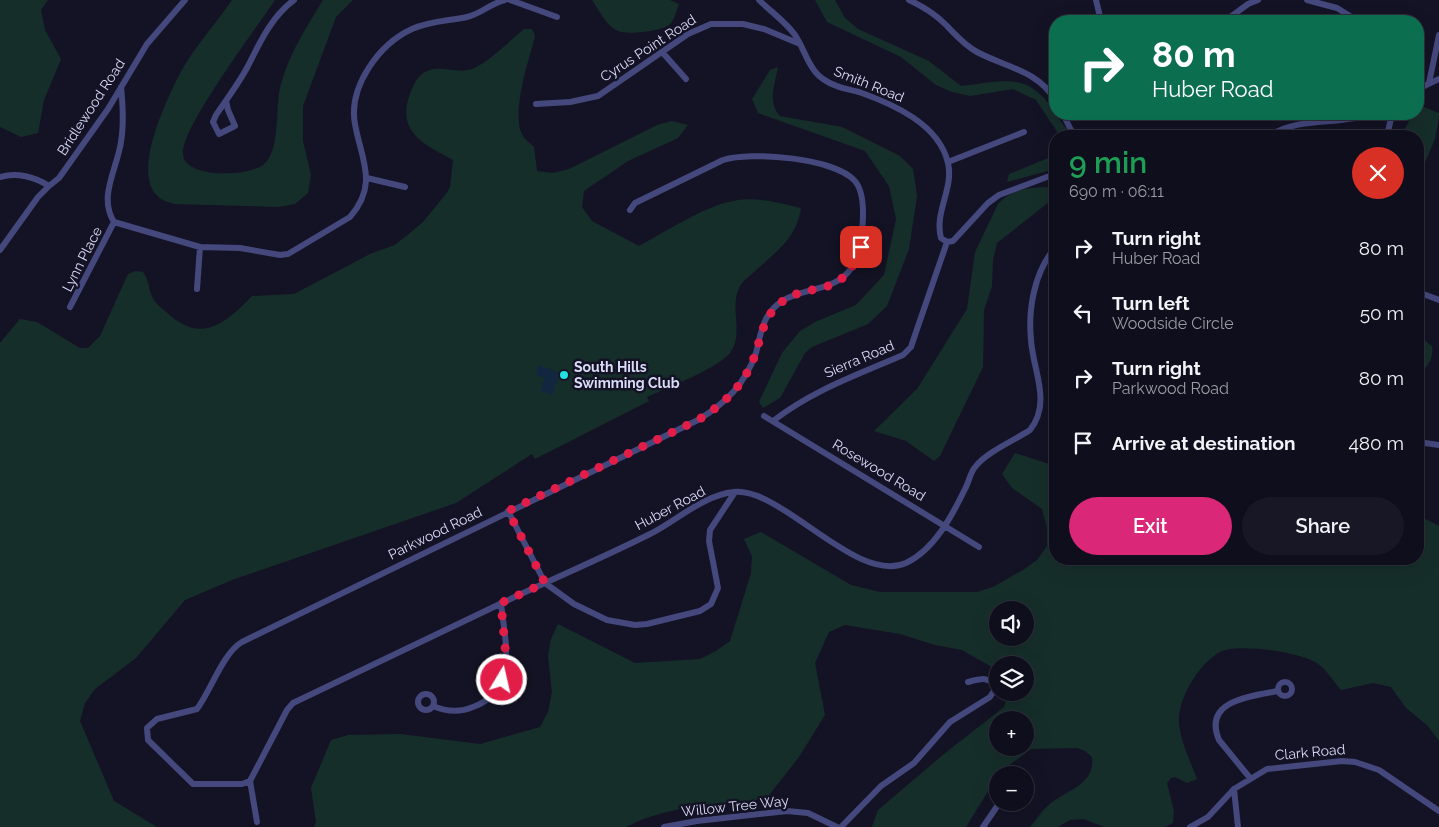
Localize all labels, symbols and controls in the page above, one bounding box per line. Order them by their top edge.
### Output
street label: Cyrus Point Road [597,11,699,85]
text: 80 m [1152,34,1236,75]
icon: right [1069,35,1134,100]
street label: Bridlewood Road [54,56,128,158]
street label: Smith Road [832,63,906,105]
text: Huber Road [1152,76,1273,102]
text: 9 min [1069,145,1147,180]
button: close [1352,147,1404,199]
text: 690 m · 06:11 [1069,182,1164,201]
street label: Lynn Place [59,224,105,294]
pin [840,226,882,268]
text: Turn right [1112,227,1201,249]
icon: arrive [847,233,875,261]
icon: right [1069,234,1097,262]
text: 80 m [1359,237,1404,259]
text: Huber Road [1112,249,1200,268]
text: Turn left [1112,292,1189,314]
icon: left [1069,299,1097,327]
text: 50 m [1360,302,1404,324]
text: Woodside Circle [1112,314,1234,333]
street label: Sierra Road [822,337,896,381]
text: Turn right [1112,357,1201,379]
place label: South Hills Swimming Club [574,359,680,391]
icon: right [1069,364,1097,392]
text: 80 m [1359,367,1404,389]
marker: South Hills Swimming Club [558,369,570,381]
text: Parkwood Road [1112,379,1229,398]
icon: arrive [1069,429,1097,457]
text: Arrive at destination [1112,432,1296,454]
text: 480 m [1348,432,1404,454]
street label: Rosewood Road [830,436,928,504]
street label: Huber Road [632,483,708,533]
button: Exit [1069,497,1232,555]
button: Share [1242,497,1404,555]
street label: Parkwood Road [386,503,484,563]
map controls [989,601,1034,811]
button: sound [989,601,1034,646]
position arrow [475,653,527,705]
button: layers [989,656,1034,701]
button: + [989,711,1034,756]
street label: Clark Road [1274,741,1346,763]
button: − [989,766,1034,811]
street label: Willow Tree Way [680,792,790,820]

